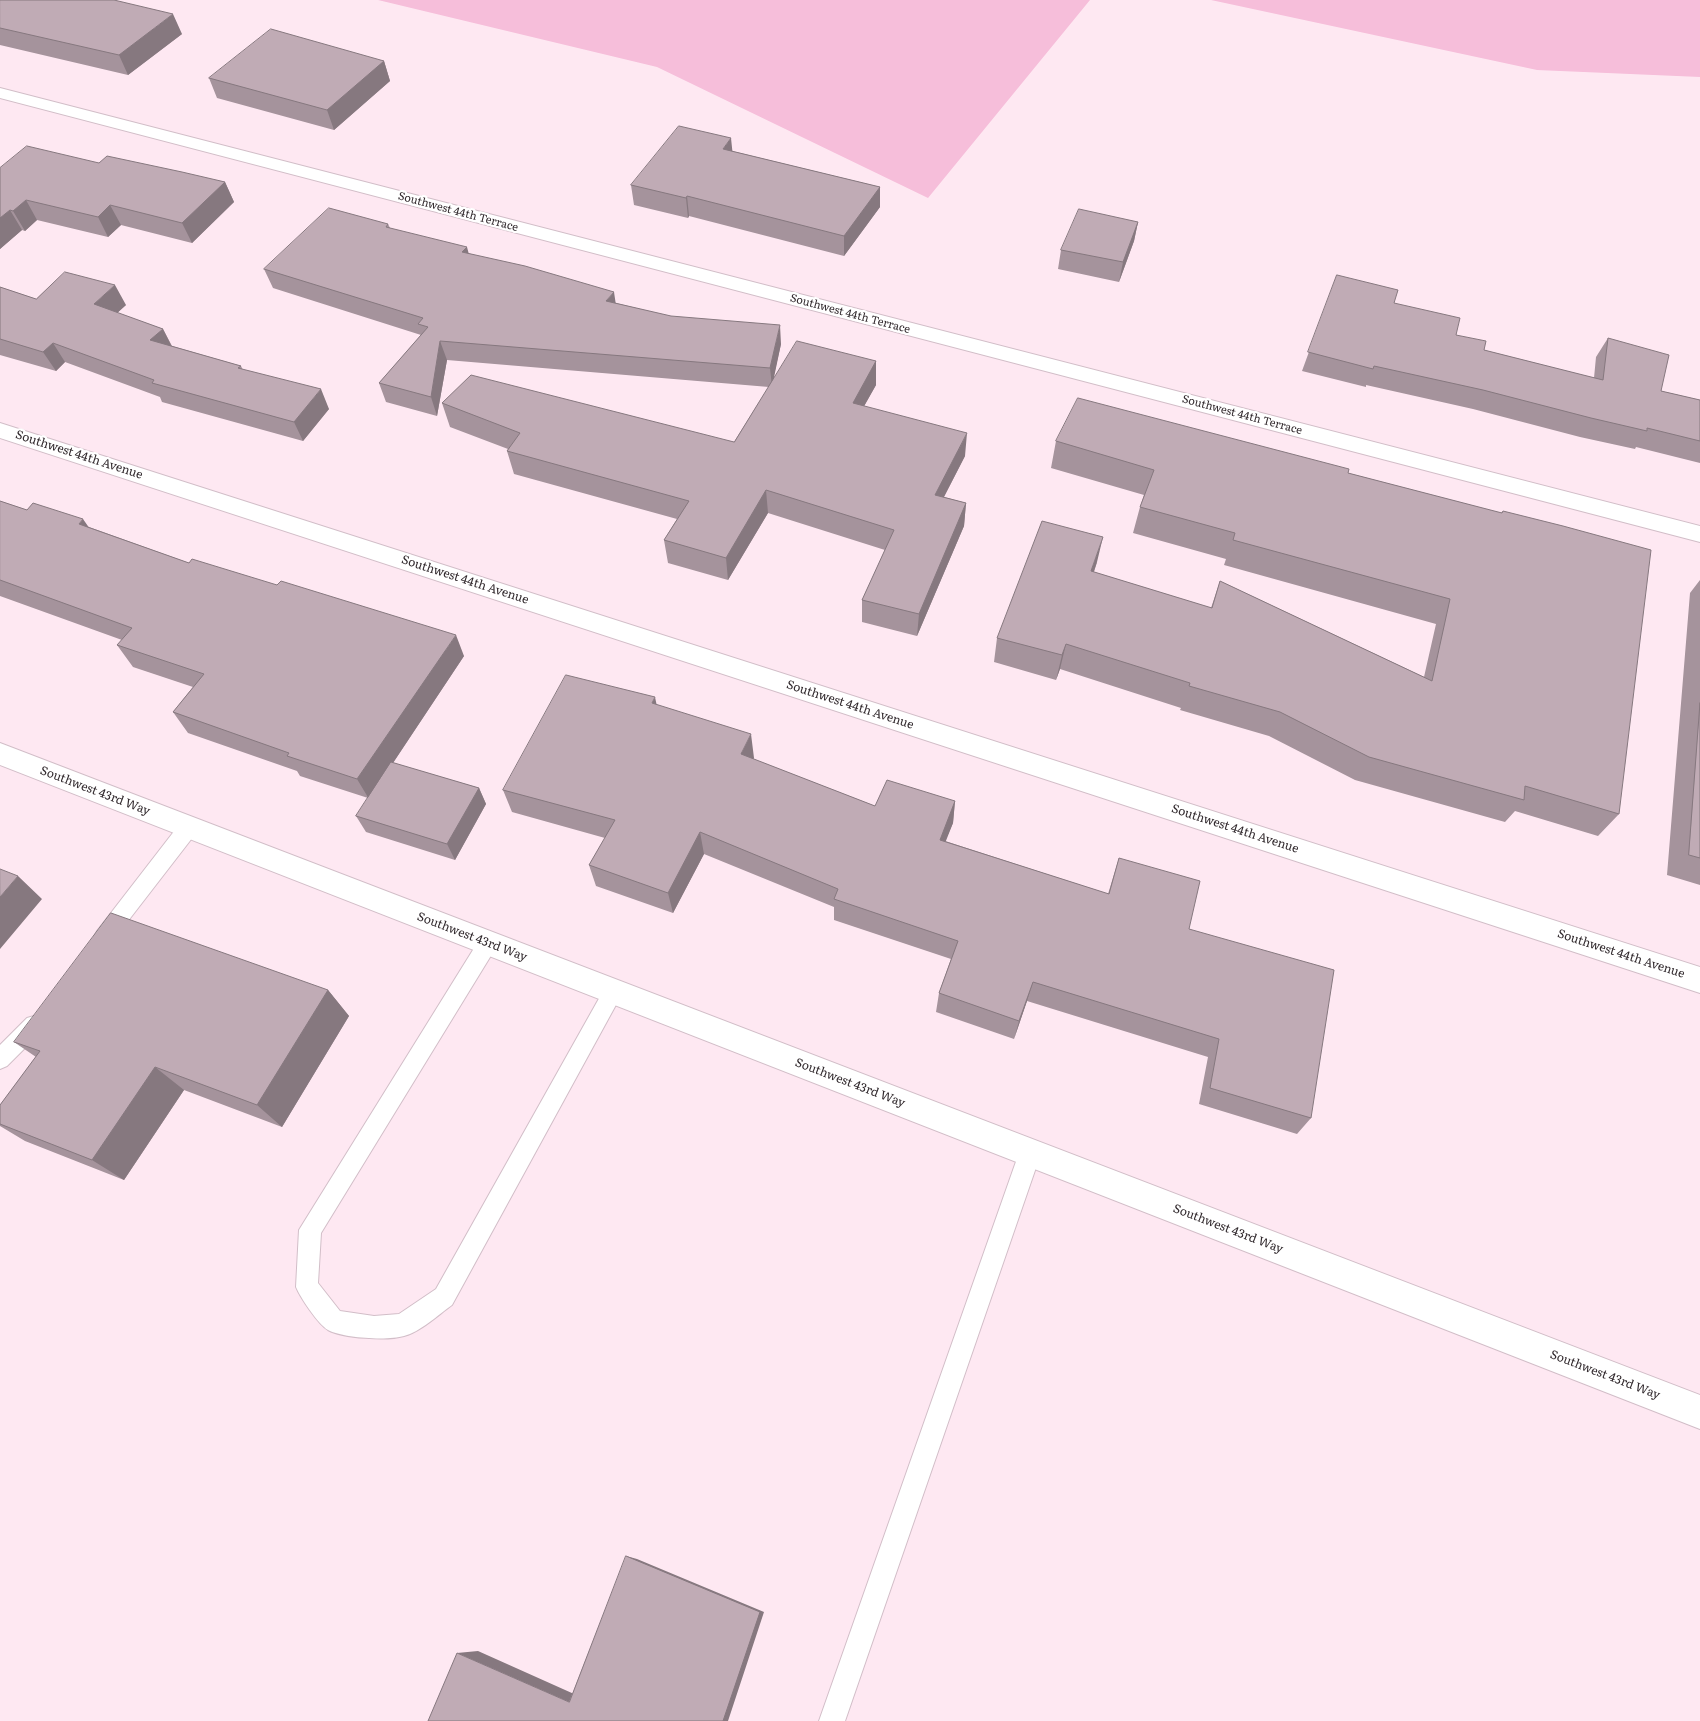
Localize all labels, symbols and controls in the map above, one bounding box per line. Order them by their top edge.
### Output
street label: Southwest 44th Terrace [397,190,519,234]
street label: Southwest 44th Terrace [789,292,911,336]
street label: Southwest 44th Terrace [1181,393,1303,437]
street label: Southwest 44th Avenue [14,428,144,482]
street label: Southwest 44th Avenue [400,553,530,607]
street label: Southwest 44th Avenue [785,678,915,732]
street label: Southwest 43rd Way [38,763,152,819]
street label: Southwest 44th Avenue [1170,802,1300,856]
street label: Southwest 43rd Way [415,909,529,965]
street label: Southwest 44th Avenue [1556,927,1686,981]
street label: Southwest 43rd Way [793,1055,907,1111]
street label: Southwest 43rd Way [1171,1201,1285,1257]
street label: Southwest 43rd Way [1548,1347,1662,1403]

